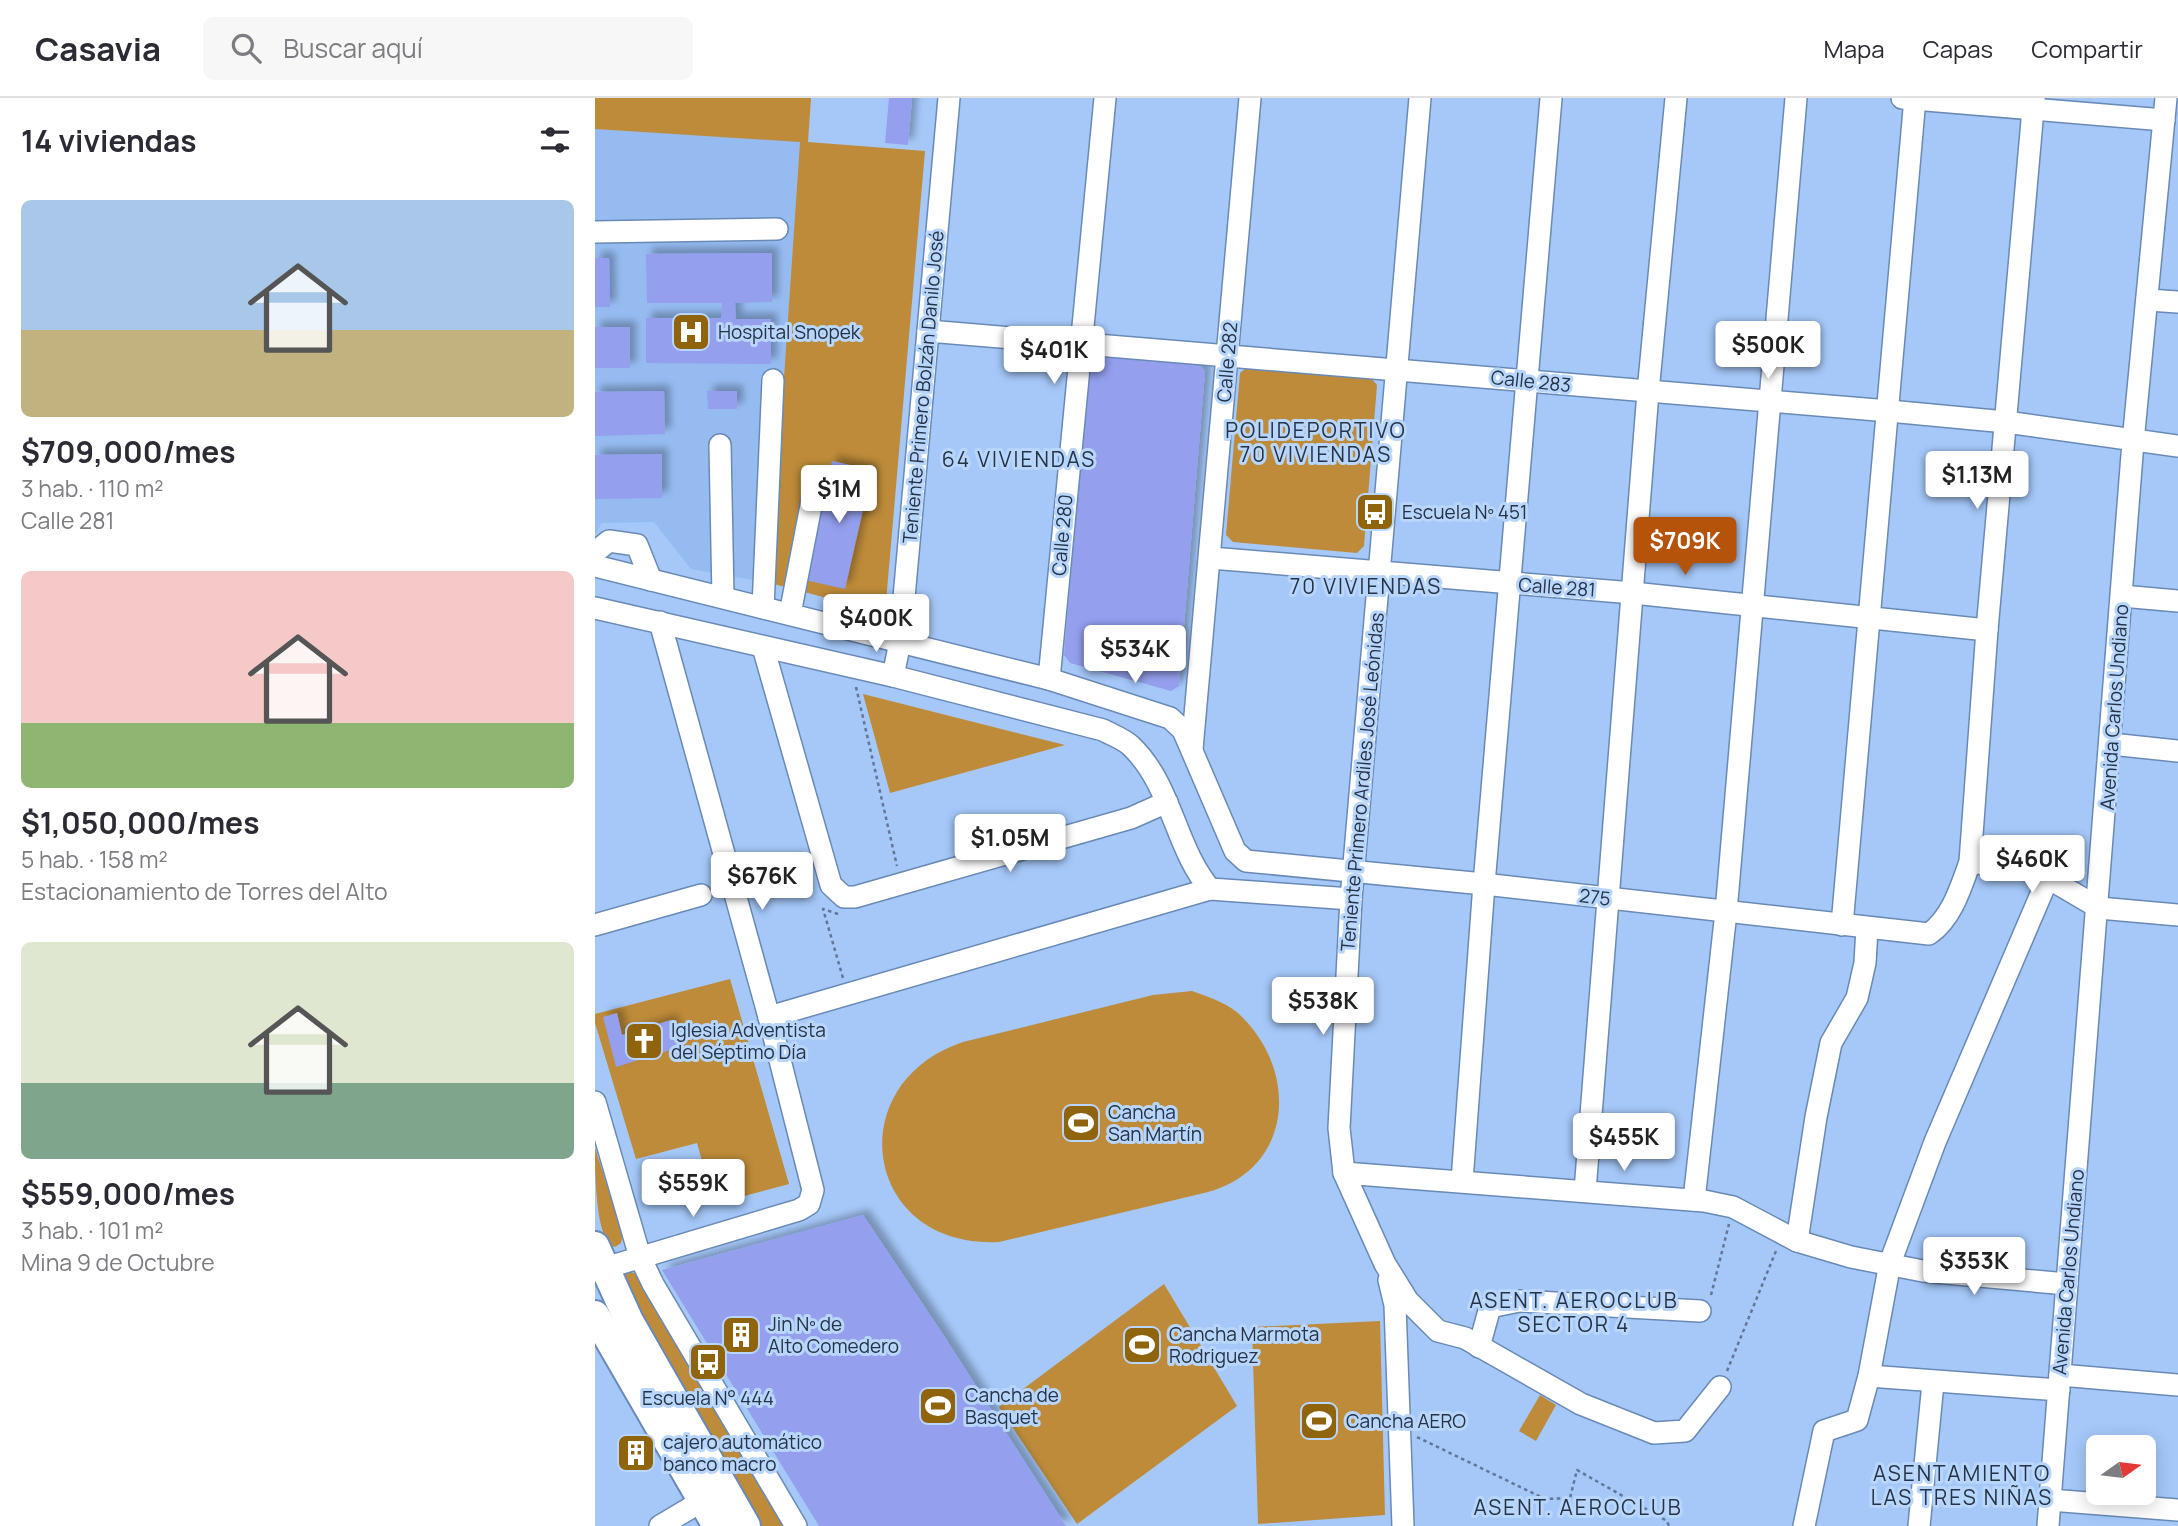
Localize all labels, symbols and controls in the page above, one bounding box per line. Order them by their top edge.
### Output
search box [203,17,693,80]
text: Casavia [35,26,161,71]
icon: search [227,29,265,67]
text: Buscar aquí [283,30,423,66]
text: Mapa [1824,32,1885,65]
text: Capas [1923,32,1993,65]
text: Compartir [2031,32,2143,65]
text: 14 viviendas [21,120,197,161]
icon: filters [536,121,574,159]
street label: Teniente Primero Bolzán Danilo José [896,229,950,545]
icon: home [235,245,361,371]
hospital icon: Hospital Snopek [670,311,712,353]
place label: Hospital Snopek [718,319,861,345]
street label: Calle 282 [1211,321,1243,403]
pin: $500K [1719,322,1817,381]
pin: $401K [1005,327,1103,386]
text: $500K [1731,328,1805,360]
text: $401K [1020,333,1088,365]
street label: Calle 283 [1490,364,1572,398]
district label: POLIDEPORTIVO 70 VIVIENDAS [1225,416,1407,468]
text: $709,000/mes [21,431,236,472]
district label: 64 VIVIENDAS [942,445,1096,473]
pin: $1.13M [1920,452,2034,511]
text: $1.13M [1942,458,2012,490]
pin: $1M [805,466,873,525]
text: 3 hab. · 110 m² [21,472,163,504]
text: $1M [817,472,861,504]
bus stop icon: Escuela Nº 451 [1354,491,1396,533]
street label: Calle 280 [1046,493,1078,577]
place label: Escuela Nº 451 [1402,499,1527,525]
text: Calle 281 [21,504,114,536]
pin: $709K [1636,518,1734,577]
text: $709K [1649,524,1721,556]
street label: Calle 281 [1518,571,1596,603]
district label: 70 VIVIENDAS [1290,572,1442,600]
pin: $400K [827,594,925,654]
text: $400K [839,601,913,633]
street label: Avenida Carlos Undiano [2094,603,2134,811]
street label: Teniente Primero Ardiles José Leónidas [1334,611,1390,953]
icon: home [235,616,361,742]
pin: $534K [1086,626,1184,685]
text: $534K [1100,632,1170,664]
text: $1,050,000/mes [21,802,259,843]
pin: $1.05M [953,814,1067,874]
text: $1.05M [971,821,1049,853]
pin: $460K [1983,836,2081,895]
text: $460K [1996,842,2068,874]
text: 5 hab. · 158 m² [21,843,168,875]
pin: $676K [713,852,811,912]
text: $676K [727,859,797,891]
text: Estacionamiento de Torres del Alto [21,875,388,907]
street label: 275 [1578,882,1612,912]
pin: $538K [1274,978,1372,1037]
text: $538K [1288,984,1358,1016]
icon: home [235,987,361,1113]
place label: Iglesia Adventista del Séptimo Día [671,1017,826,1065]
church icon: Iglesia Adventista del Séptimo Día [623,1020,665,1062]
place label: Cancha San Martín [1108,1099,1202,1147]
sports icon: Cancha San Martín [1060,1102,1102,1144]
pin: $455K [1575,1114,1673,1173]
text: $455K [1589,1120,1659,1152]
pin: $559K [644,1160,742,1219]
text: $559K [658,1166,728,1198]
street label: Avenida Carlos Undiano [2046,1168,2090,1376]
text: $559,000/mes [21,1173,235,1214]
text: 3 hab. · 101 m² [21,1214,163,1246]
pin: $353K [1925,1238,2023,1297]
text: $353K [1939,1244,2009,1276]
text: Mina 9 de Octubre [21,1246,215,1278]
district label: ASENT. AEROCLUB SECTOR 4 [1469,1286,1679,1338]
place label: Jin Nº de Alto Comedero [768,1311,899,1359]
building icon: Jin Nº de Alto Comedero [720,1314,762,1356]
place label: Cancha Marmota Rodriguez [1169,1321,1319,1369]
sports icon: Cancha Marmota Rodriguez [1121,1324,1163,1366]
bus stop icon: Escuela N° 444 [687,1341,729,1383]
place label: Cancha de Basquet [965,1382,1059,1430]
place label: Escuela N° 444 [642,1385,774,1411]
sports icon: Cancha de Basquet [917,1385,959,1427]
sports icon: Cancha AERO [1298,1400,1340,1442]
place label: Cancha AERO [1346,1408,1466,1434]
place label: cajero automático banco macro [663,1429,822,1477]
building icon: cajero automático banco macro [615,1432,657,1474]
north arrow [2086,1435,2156,1505]
map controls [2086,1435,2156,1505]
district label: ASENTAMIENTO LAS TRES NIÑAS [1871,1459,2053,1511]
district label: ASENT. AEROCLUB [1473,1493,1683,1521]

